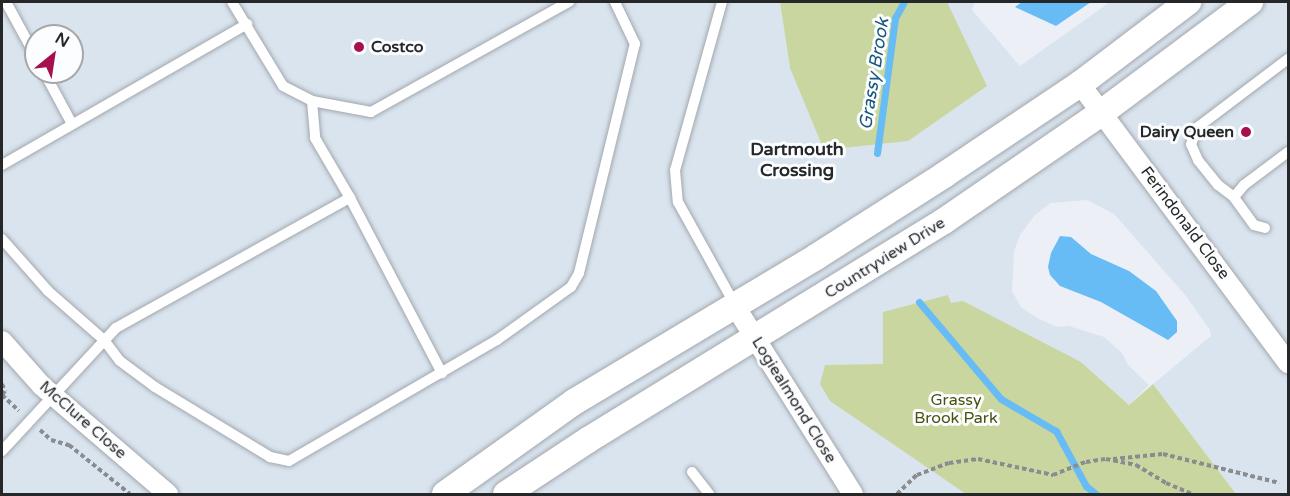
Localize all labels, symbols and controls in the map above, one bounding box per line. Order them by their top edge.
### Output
water label: Grassy Brook [855,17,893,131]
north arrow [24,24,84,84]
text: N [51,28,73,52]
place label: Costco [371,37,423,57]
marker: Costco [352,40,366,54]
place label: Dairy Queen [1140,122,1234,142]
marker: Dairy Queen [1239,125,1253,139]
district label: Dartmouth Crossing [750,139,844,182]
street label: Ferindonald Close [1136,163,1234,283]
street label: Countryview Drive [821,213,949,303]
street label: Logiealmond Close [747,333,841,467]
street label: McClure Close [36,377,130,463]
park label: Grassy Brook Park [914,390,998,428]

